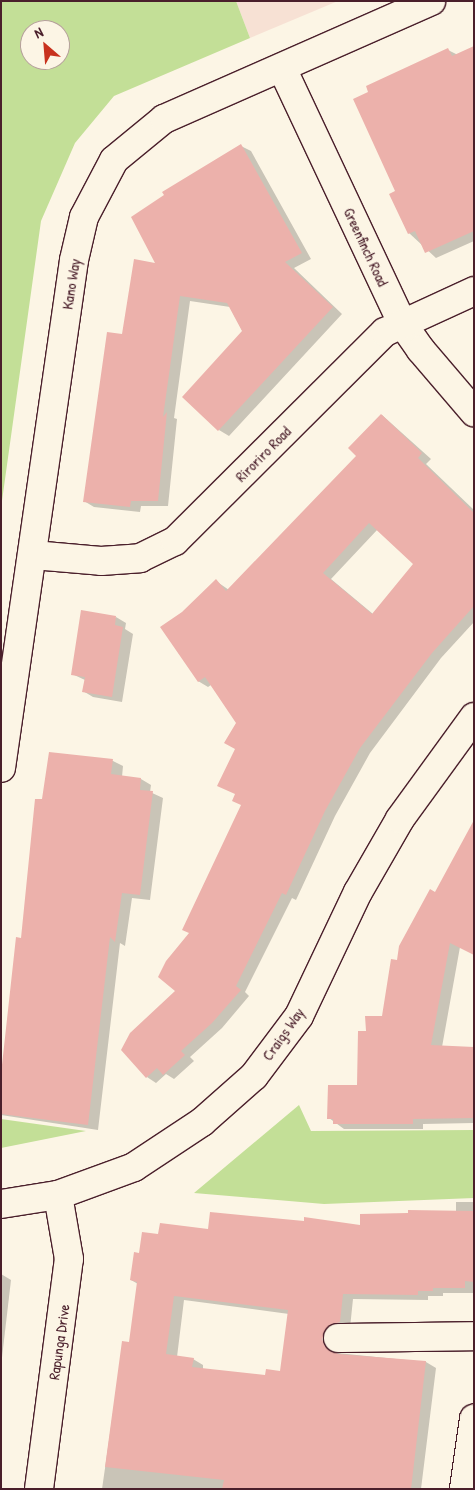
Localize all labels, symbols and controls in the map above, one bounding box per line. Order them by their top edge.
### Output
north arrow [20,20,70,70]
text: N [31,22,46,42]
street label: Greenfinch Road [340,205,392,289]
street label: Kano Way [58,257,84,311]
street label: Riroriro Road [232,423,294,485]
street label: Craigs Way [258,1004,308,1064]
street label: Rapunga Drive [45,1303,73,1381]

